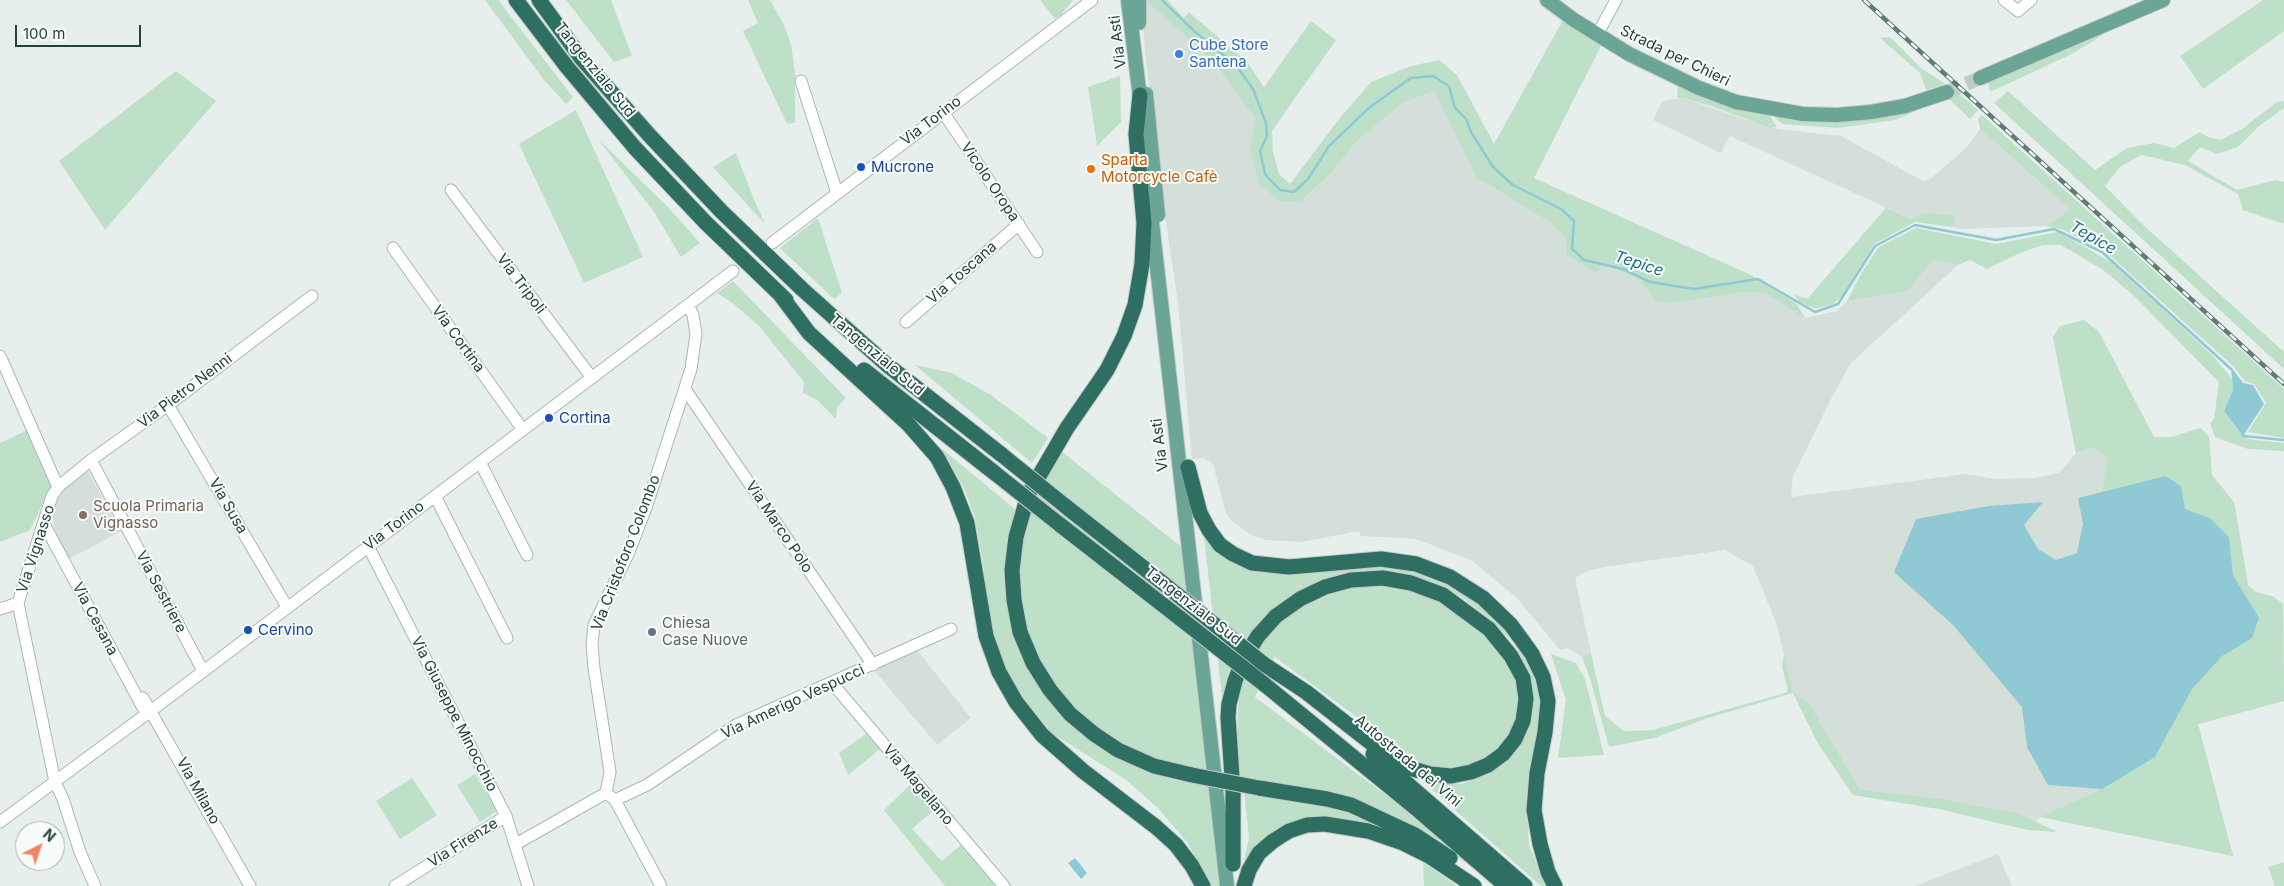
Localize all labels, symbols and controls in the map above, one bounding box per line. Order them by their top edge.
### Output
street label: Via Asti [1106,14,1130,70]
scale bar [18,15,144,47]
street label: Tangenziale Sud [551,19,639,121]
street label: Strada per Chieri [1617,22,1733,90]
text: 100 m [23,24,65,43]
place label: Cube Store Santena [1189,36,1268,71]
marker: Cube Store Santena [1173,48,1185,60]
street label: Via Torino [897,92,965,150]
street label: Vicolo Oropa [957,139,1023,225]
place label: Sparta Motorcycle Cafè [1101,151,1218,186]
place label: Mucrone [871,158,934,176]
marker: Mucrone [855,161,867,173]
marker: Sparta Motorcycle Cafè [1085,163,1097,175]
water label: Tepice [2066,217,2120,259]
street label: Via Toscana [923,238,1001,308]
water label: Tepice [1612,247,1666,281]
street label: Via Tripoli [493,250,549,318]
street label: Via Cortina [428,302,488,376]
street label: Tangenziale Sud [826,310,928,400]
street label: Via Pietro Nenni [134,350,236,432]
place label: Cortina [559,409,611,427]
marker: Cortina [543,412,555,424]
street label: Via Asti [1148,417,1172,473]
street label: Via Cristoforo Colombo [588,473,664,633]
street label: Via Susa [205,475,251,537]
street label: Via Marco Polo [742,478,816,576]
place label: Scuola Primaria Vignasso [93,497,204,532]
street label: Via Torino [360,497,428,555]
street label: Via Vignasso [13,503,59,595]
marker: Scuola Primaria Vignasso [77,509,89,521]
street label: Via Sestriere [132,548,190,636]
street label: Tangenziale Sud [1141,563,1245,649]
street label: Via Cesana [68,579,122,659]
place label: Chiesa Case Nuove [662,614,748,649]
place label: Cervino [258,621,314,639]
marker: Cervino [242,624,254,636]
marker: Chiesa Case Nuove [646,626,658,638]
street label: Via Giuseppe Minocchio [407,633,501,795]
street label: Via Amerigo Vespucci [719,661,867,743]
street label: Autostrada dei Vini [1351,711,1465,811]
street label: Via Magellano [879,741,957,829]
street label: Via Milano [172,754,224,828]
street label: Via Firenze [425,814,501,872]
north arrow [15,821,65,871]
text: N [40,825,59,845]

